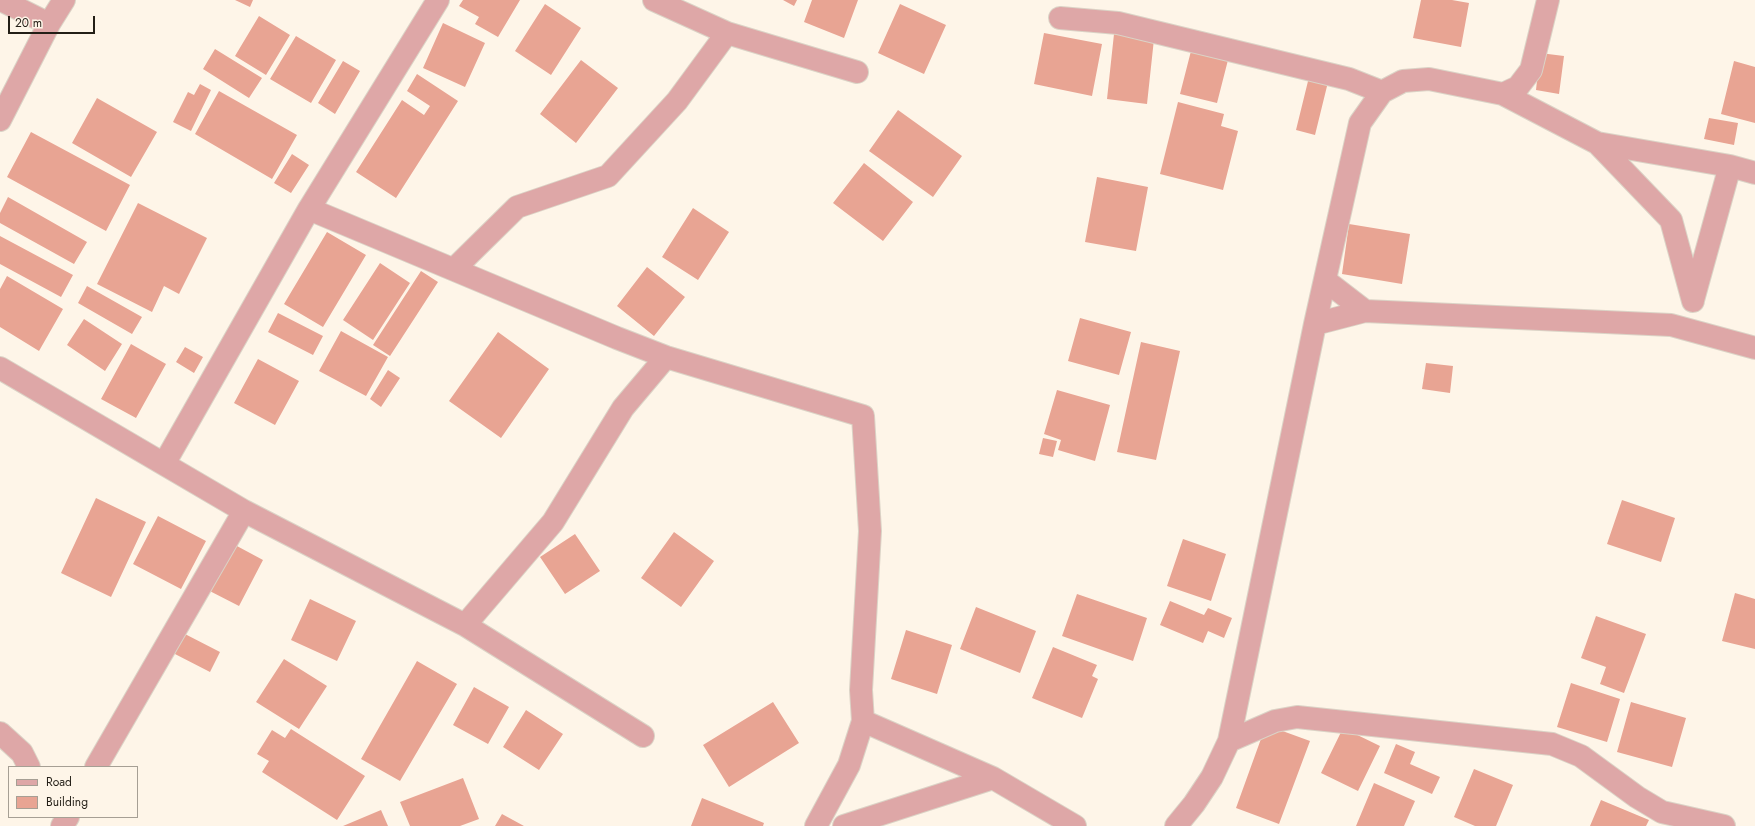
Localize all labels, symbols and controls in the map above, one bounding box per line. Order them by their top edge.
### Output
scale bar [10,8,97,34]
text: 20 m [15,14,42,32]
legend [8,766,138,818]
text: Road [46,773,72,791]
text: Building [46,793,88,811]

